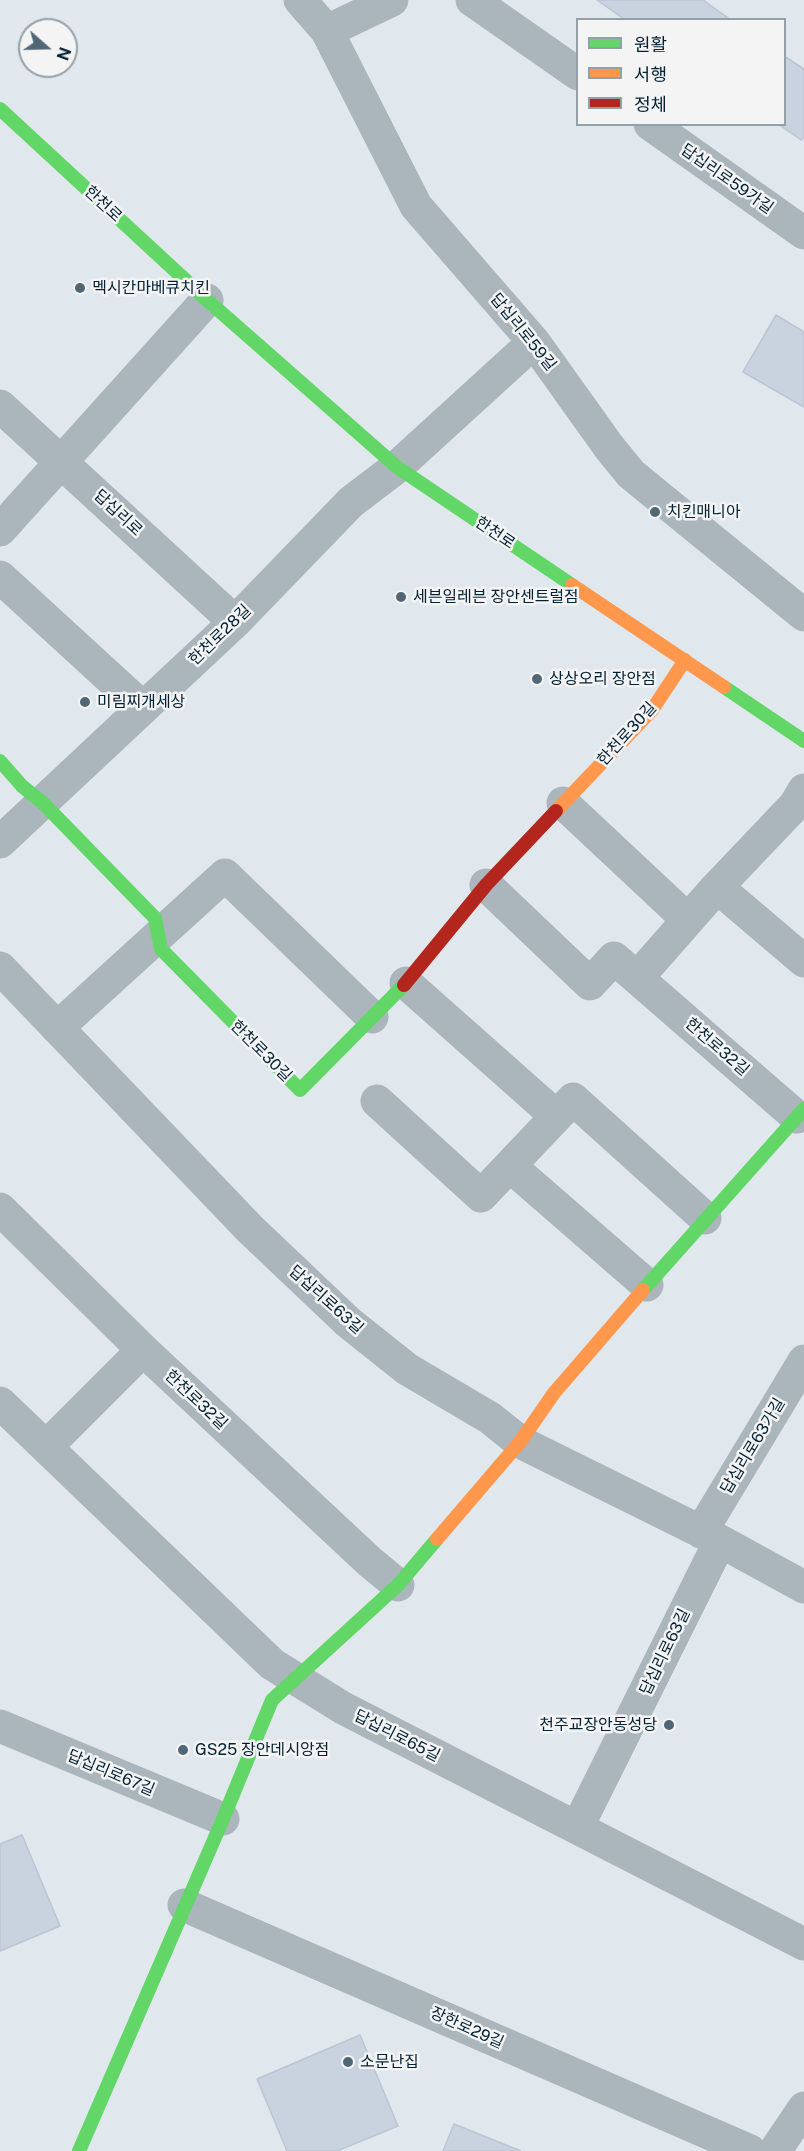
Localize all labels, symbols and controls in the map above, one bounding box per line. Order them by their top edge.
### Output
north arrow [18,18,78,78]
legend [576,18,786,126]
text: 원활 [634,34,667,55]
text: N [52,45,75,63]
text: 서행 [634,64,667,85]
text: 정체 [634,94,667,115]
street label: 답십리로59가길 [677,140,777,218]
street label: 한천로 [80,182,126,226]
place label: 멕시칸마베큐치킨 [92,278,210,298]
marker: 멕시칸마베큐치킨 [73,281,87,295]
street label: 답십리로59길 [486,289,560,375]
street label: 답십리로 [90,486,146,540]
place label: 치킨매니아 [667,502,741,522]
marker: 치킨매니아 [648,505,662,519]
street label: 한천로 [471,513,519,553]
place label: 세븐일레븐 장안센트럴점 [413,587,579,607]
marker: 세븐일레븐 장안센트럴점 [394,590,408,604]
street label: 한천로28길 [185,601,255,669]
place label: 상상오리 장안점 [549,669,656,689]
marker: 상상오리 장안점 [530,672,544,686]
place label: 미림찌개세상 [97,692,185,712]
marker: 미림찌개세상 [78,695,92,709]
street label: 한천로30길 [594,698,660,770]
street label: 한천로32길 [681,1014,753,1080]
street label: 한천로30길 [226,1016,296,1086]
street label: 답십리로63길 [285,1262,367,1338]
street label: 한천로32길 [161,1366,231,1434]
street label: 답십리로63가길 [717,1395,789,1497]
street label: 답십리로63길 [636,1606,694,1698]
street label: 답십리로65길 [351,1706,443,1766]
place label: 천주교장안동성당 [539,1715,657,1735]
marker: 천주교장안동성당 [662,1718,676,1732]
place label: GS25 장안데시앙점 [195,1740,329,1760]
marker: GS25 장안데시앙점 [176,1743,190,1757]
street label: 답십리로67길 [65,1746,157,1800]
street label: 장한로29길 [427,2003,507,2053]
place label: 소문난집 [360,2052,419,2072]
marker: 소문난집 [341,2055,355,2069]

